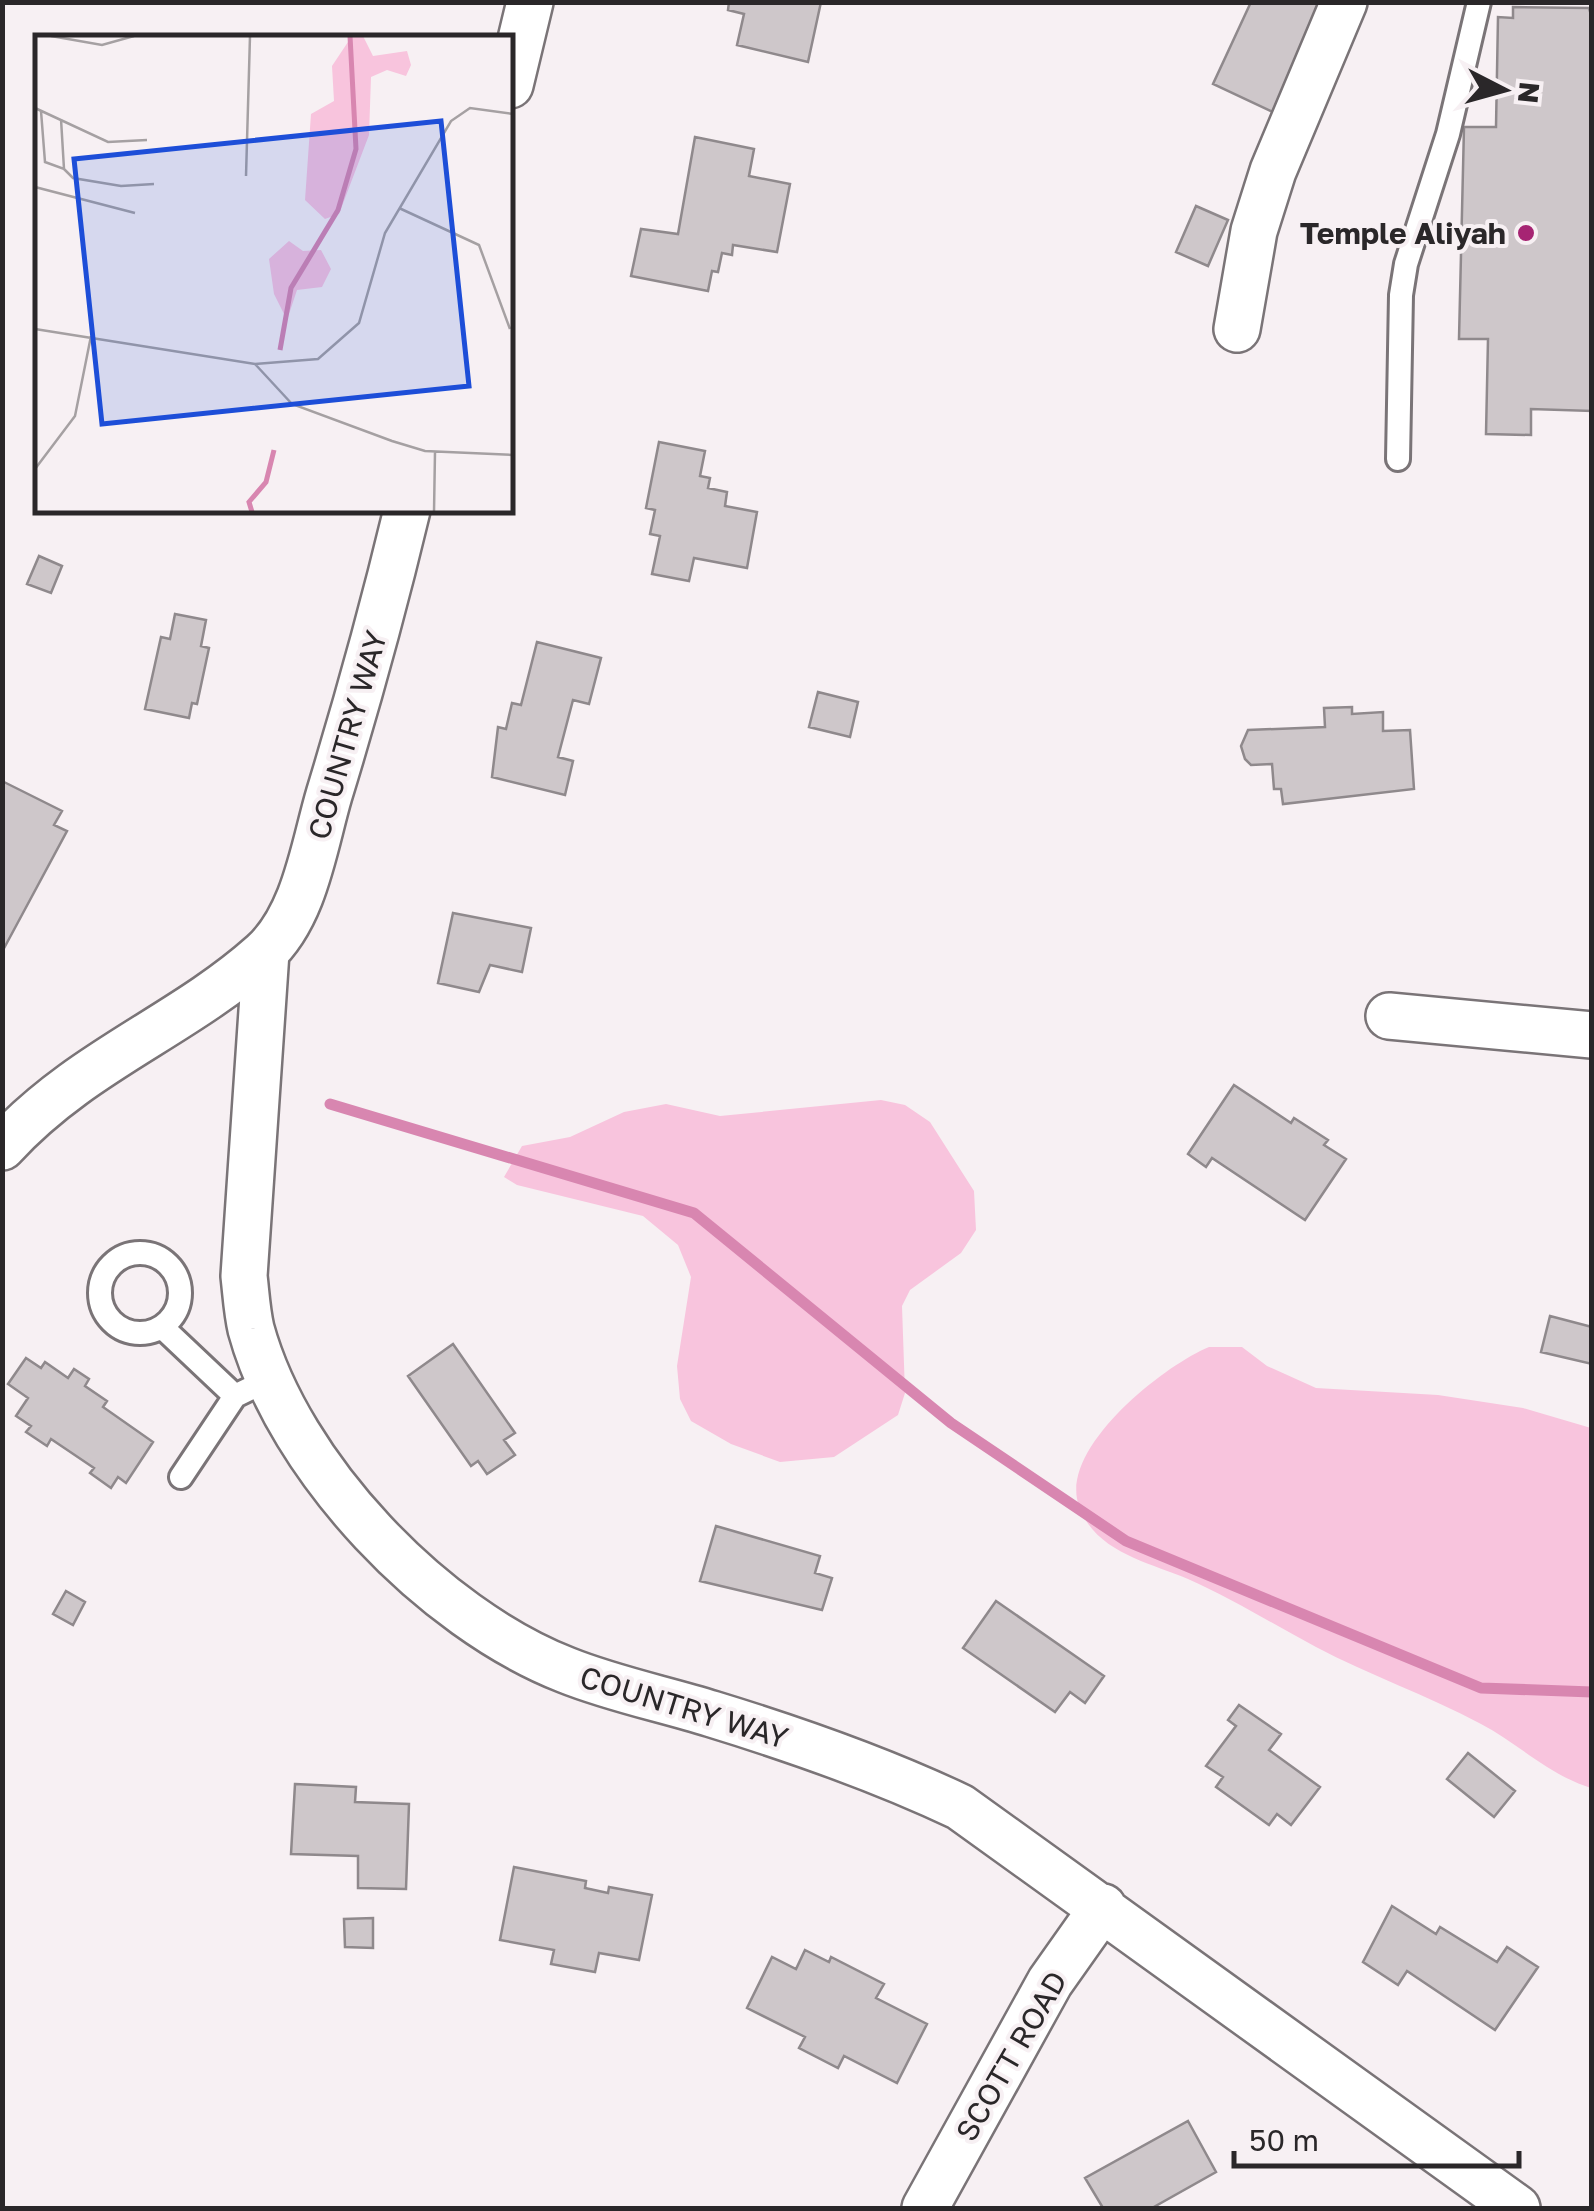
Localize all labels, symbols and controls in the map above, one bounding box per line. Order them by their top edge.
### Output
inset map [35,35,512,512]
north arrow [1454,40,1554,140]
text: N [1512,80,1547,105]
place label: Temple Aliyah [1300,215,1506,251]
marker: Temple Aliyah [1515,222,1537,244]
street label: COUNTRY WAY [300,627,394,843]
street label: COUNTRY WAY [576,1658,792,1756]
street label: SCOTT ROAD [948,1965,1074,2147]
scale bar [1234,2106,1519,2168]
text: 50 m [1249,2122,1319,2158]

